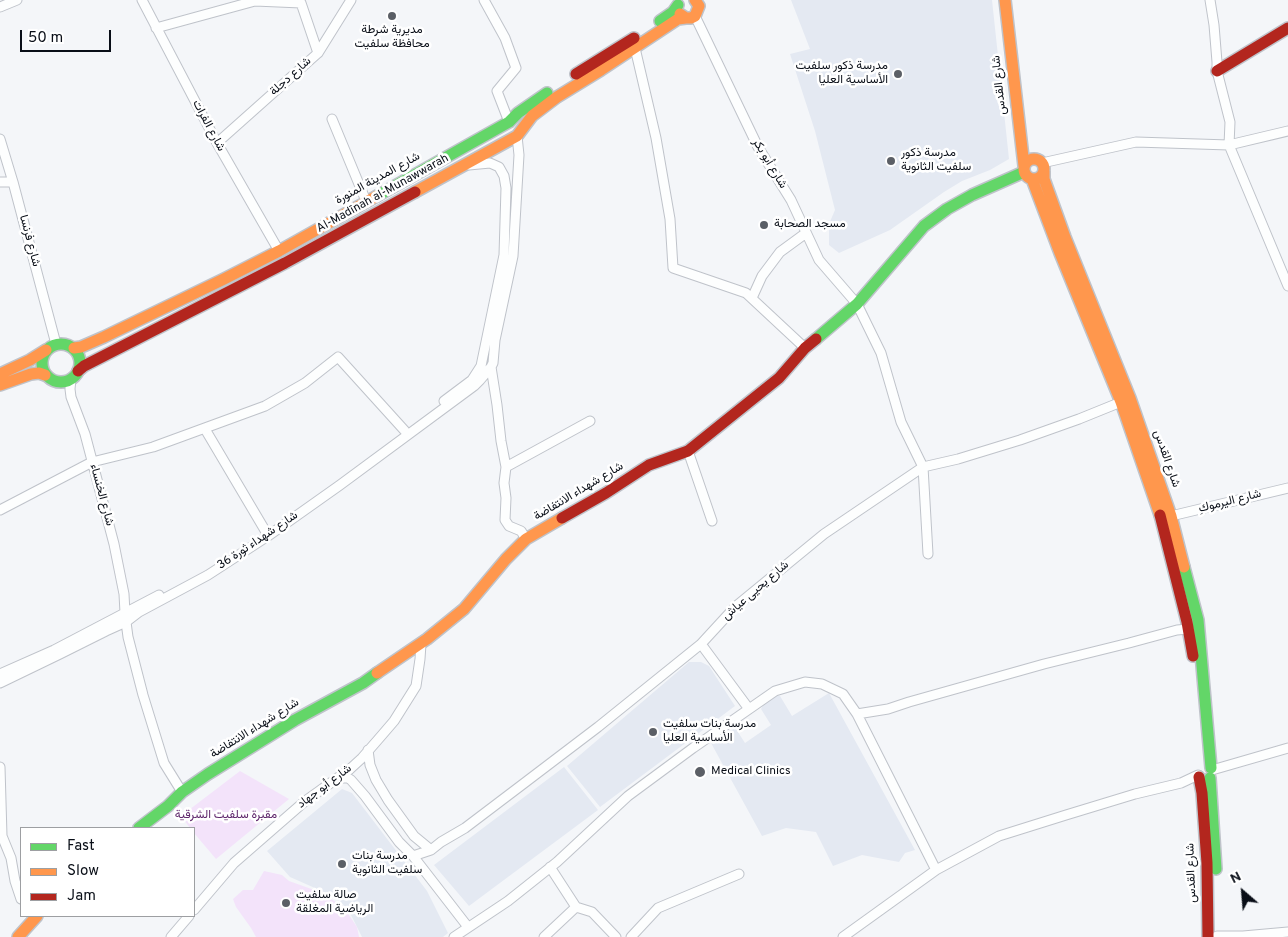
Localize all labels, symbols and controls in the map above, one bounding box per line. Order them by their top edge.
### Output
marker: مديرية شرطة محافظة سلفيت [386,10,398,22]
scale bar [22,20,114,52]
place label: مديرية شرطة محافظة سلفيت [354,24,430,52]
text: 50 m [28,29,63,48]
street label: شارع دجلة [267,55,315,99]
street label: شارع القدس [990,55,1010,115]
place label: مدرسة ذكور سلفيت الأساسية العليا [796,60,888,88]
marker: مدرسة ذكور سلفيت الأساسية العليا [892,68,904,80]
street label: شارع الفرات [188,98,228,154]
street label: شارع أبو بكر [748,136,790,192]
place label: مدرسة ذكور سلفيت الثانوية [901,147,971,175]
street label: شارع المدينة المنورة [333,150,423,208]
street label: Al-Madīnah al-Munawwarah [314,152,452,236]
marker: مدرسة ذكور سلفيت الثانوية [885,155,897,167]
street label: شارع فرنسا [15,214,43,268]
place label: مسجد الصحابة [774,218,846,232]
marker: مسجد الصحابة [758,219,770,231]
street label: شارع القدس [1149,428,1183,490]
street label: شارع شهداء الانتفاضة [532,460,626,524]
street label: شارع الخنساء [86,462,116,528]
street label: ِشارع اليرموك [1197,487,1263,517]
street label: شارع شهداء ثورة 36 [215,509,301,573]
street label: شارع يحيى عياش [720,558,792,624]
street label: شارع شهداء الانتفاضة [208,696,302,762]
place label: مدرسة بنات سلفيت الأساسية العليا [663,718,756,746]
marker: مدرسة بنات سلفيت الأساسية العليا [647,726,659,738]
street label: شارع أبو جهاد [295,762,355,812]
marker: Medical Clinics [693,765,707,779]
place label: Medical Clinics [711,765,791,779]
park label: مقبرة سلفيت الشرقية [175,809,277,823]
legend [20,827,195,917]
text: Fast [67,837,95,856]
street label: شارع القدس [1184,843,1200,903]
place label: مدرسة بنات سلفيت الثانوية [352,850,422,878]
marker: مدرسة بنات سلفيت الثانوية [336,858,348,870]
text: Slow [67,862,99,881]
north arrow [1218,867,1268,917]
text: N [1228,868,1244,888]
text: Jam [67,887,96,906]
place label: صالة سلفيت الرياضية المغلقة [296,889,373,917]
marker: صالة سلفيت الرياضية المغلقة [280,897,292,909]

